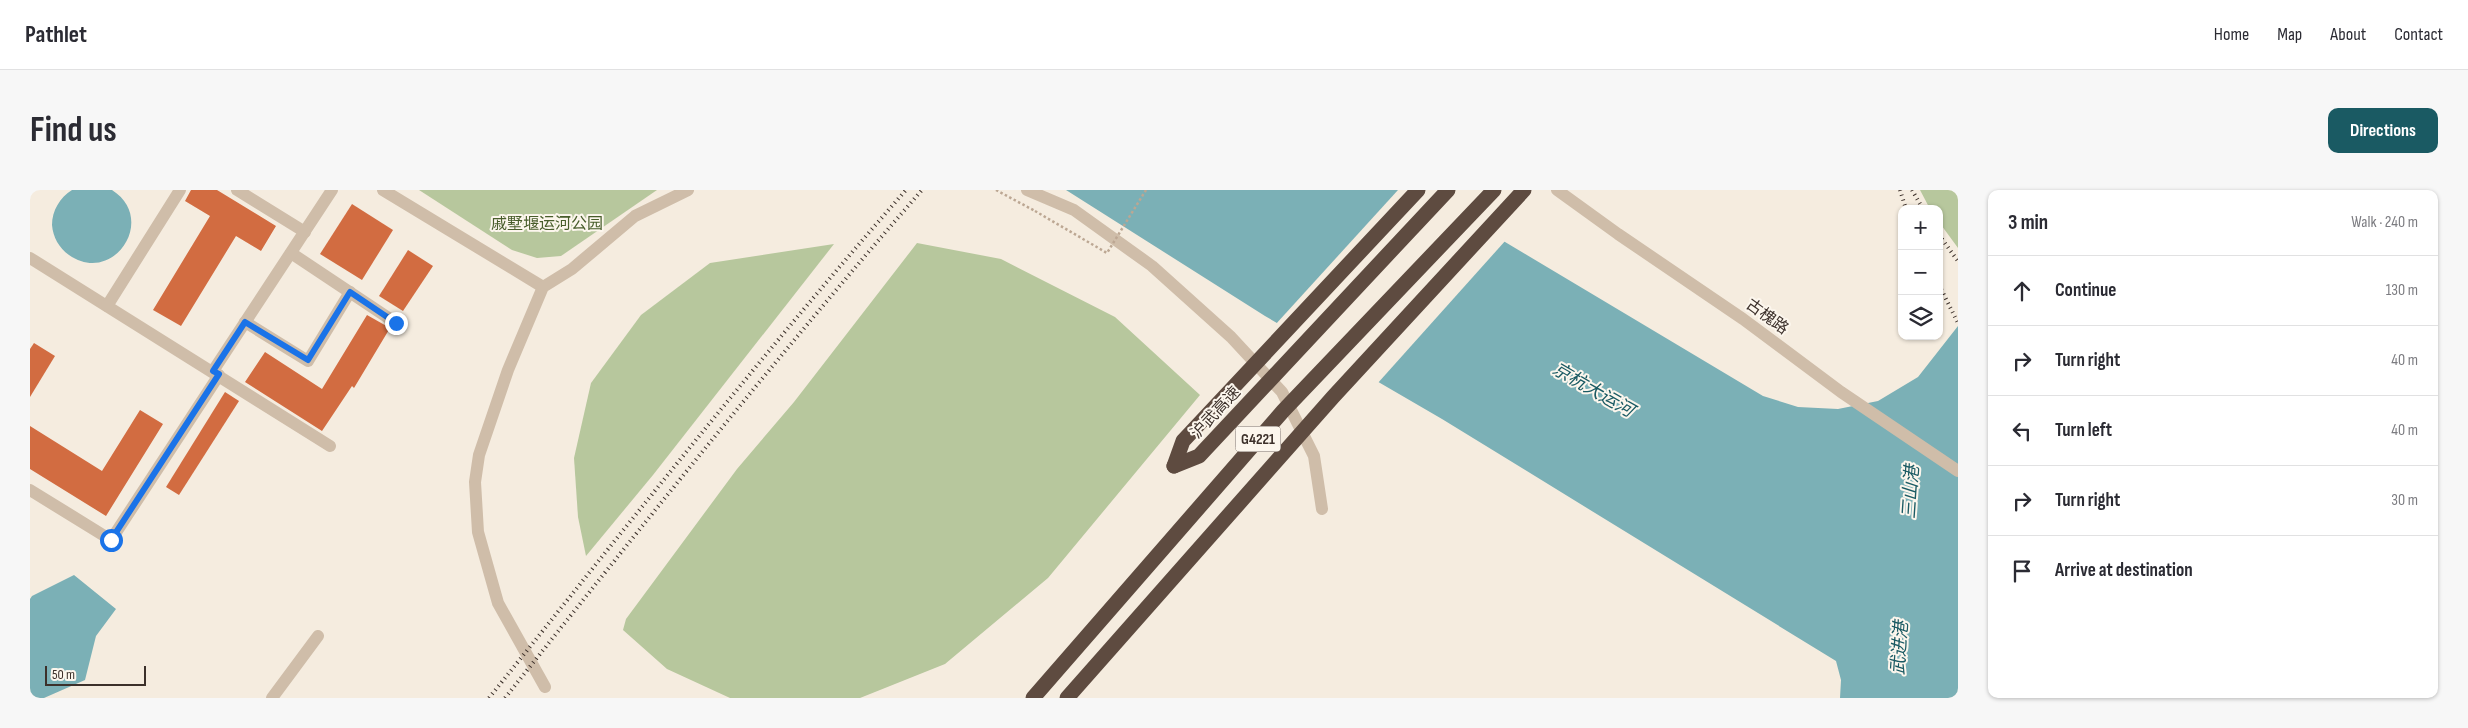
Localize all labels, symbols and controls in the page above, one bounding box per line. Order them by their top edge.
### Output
text: Pathlet [25,20,87,49]
text: Home [2214,24,2249,45]
text: Map [2277,24,2302,45]
text: About [2330,24,2366,45]
text: Contact [2394,24,2443,45]
button: Directions [2328,108,2438,153]
text: Find us [30,109,117,152]
map controls [1898,205,1943,340]
button: + [1898,205,1943,250]
text: 3 min [2008,210,2048,235]
text: Walk · 240 m [2351,213,2418,232]
park label: 戚墅堰运河公园 [491,215,603,234]
button: − [1898,250,1943,295]
icon: ahead [2008,277,2036,305]
text: Continue [2055,279,2116,302]
text: 130 m [2386,281,2418,300]
street label: 古槐路 [1742,295,1792,339]
button: layers [1898,295,1943,340]
route end [385,312,408,335]
icon: right [2008,347,2036,375]
text: Turn right [2055,349,2120,372]
text: 40 m [2391,351,2418,370]
water label: 京杭大运河 [1549,358,1640,423]
street label: 沪武高速 [1187,383,1245,443]
icon: left [2008,417,2036,445]
text: Turn left [2055,419,2112,442]
text: 40 m [2391,421,2418,440]
road number: G4221 [1236,426,1280,452]
water label: 三山港 [1899,461,1924,520]
icon: right [2008,487,2036,515]
text: Turn right [2055,489,2120,512]
text: 30 m [2391,491,2418,510]
route start [100,529,123,552]
icon: arrive [2008,557,2036,585]
text: Arrive at destination [2055,559,2193,582]
water label: 武进港 [1888,617,1913,676]
scale bar [45,663,146,686]
text: 50 m [52,666,75,683]

